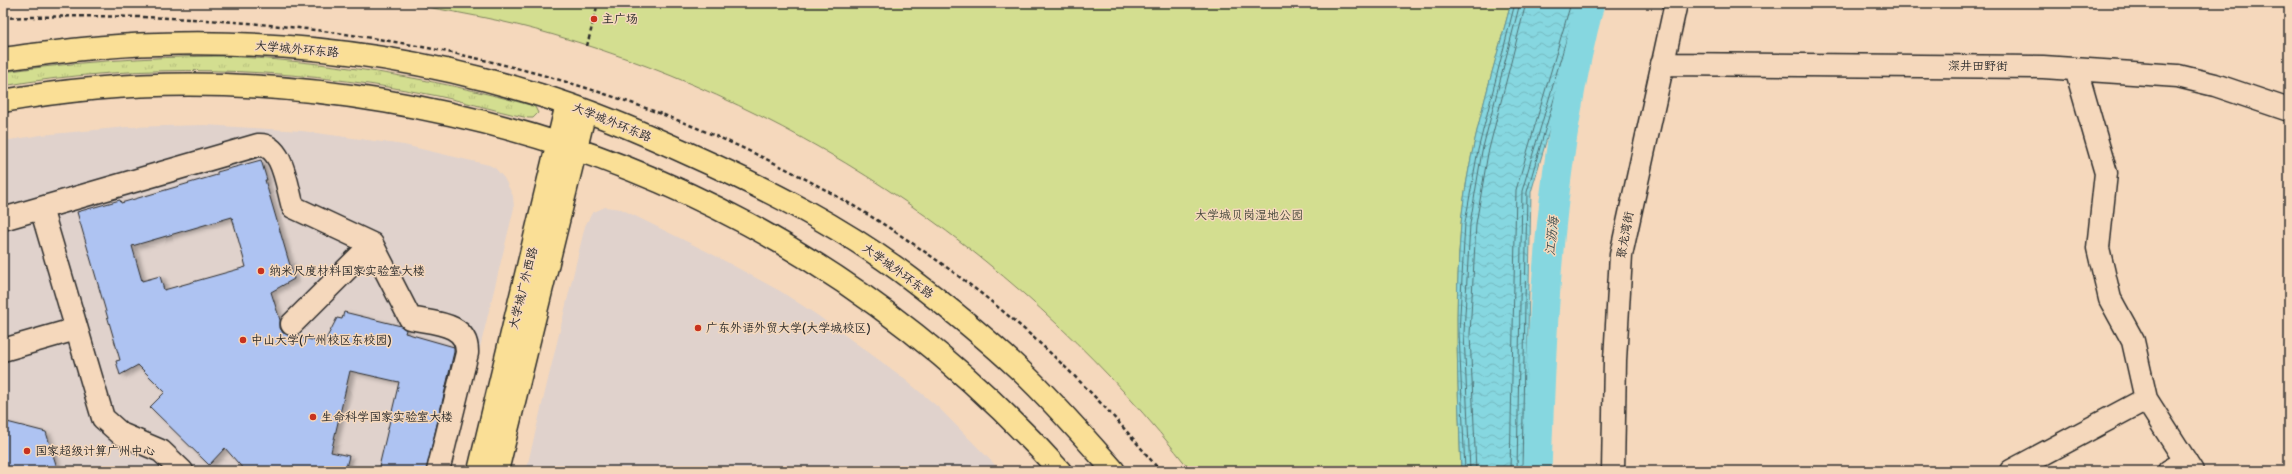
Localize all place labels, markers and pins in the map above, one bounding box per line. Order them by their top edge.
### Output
place label: 主广场 [602,12,638,27]
marker: 主广场 [589,14,599,24]
place label: 纳米尺度材料国家实验室大楼 [269,264,425,279]
marker: 纳米尺度材料国家实验室大楼 [256,266,266,276]
place label: 广东外语外贸大学(大学城校区) [706,321,871,336]
marker: 广东外语外贸大学(大学城校区) [693,323,703,333]
place label: 中山大学(广州校区东校园) [251,333,392,348]
marker: 中山大学(广州校区东校园) [238,335,248,345]
place label: 生命科学国家实验室大楼 [321,410,453,425]
marker: 生命科学国家实验室大楼 [308,412,318,422]
place label: 国家超级计算广州中心 [35,444,155,459]
marker: 国家超级计算广州中心 [22,446,32,456]

